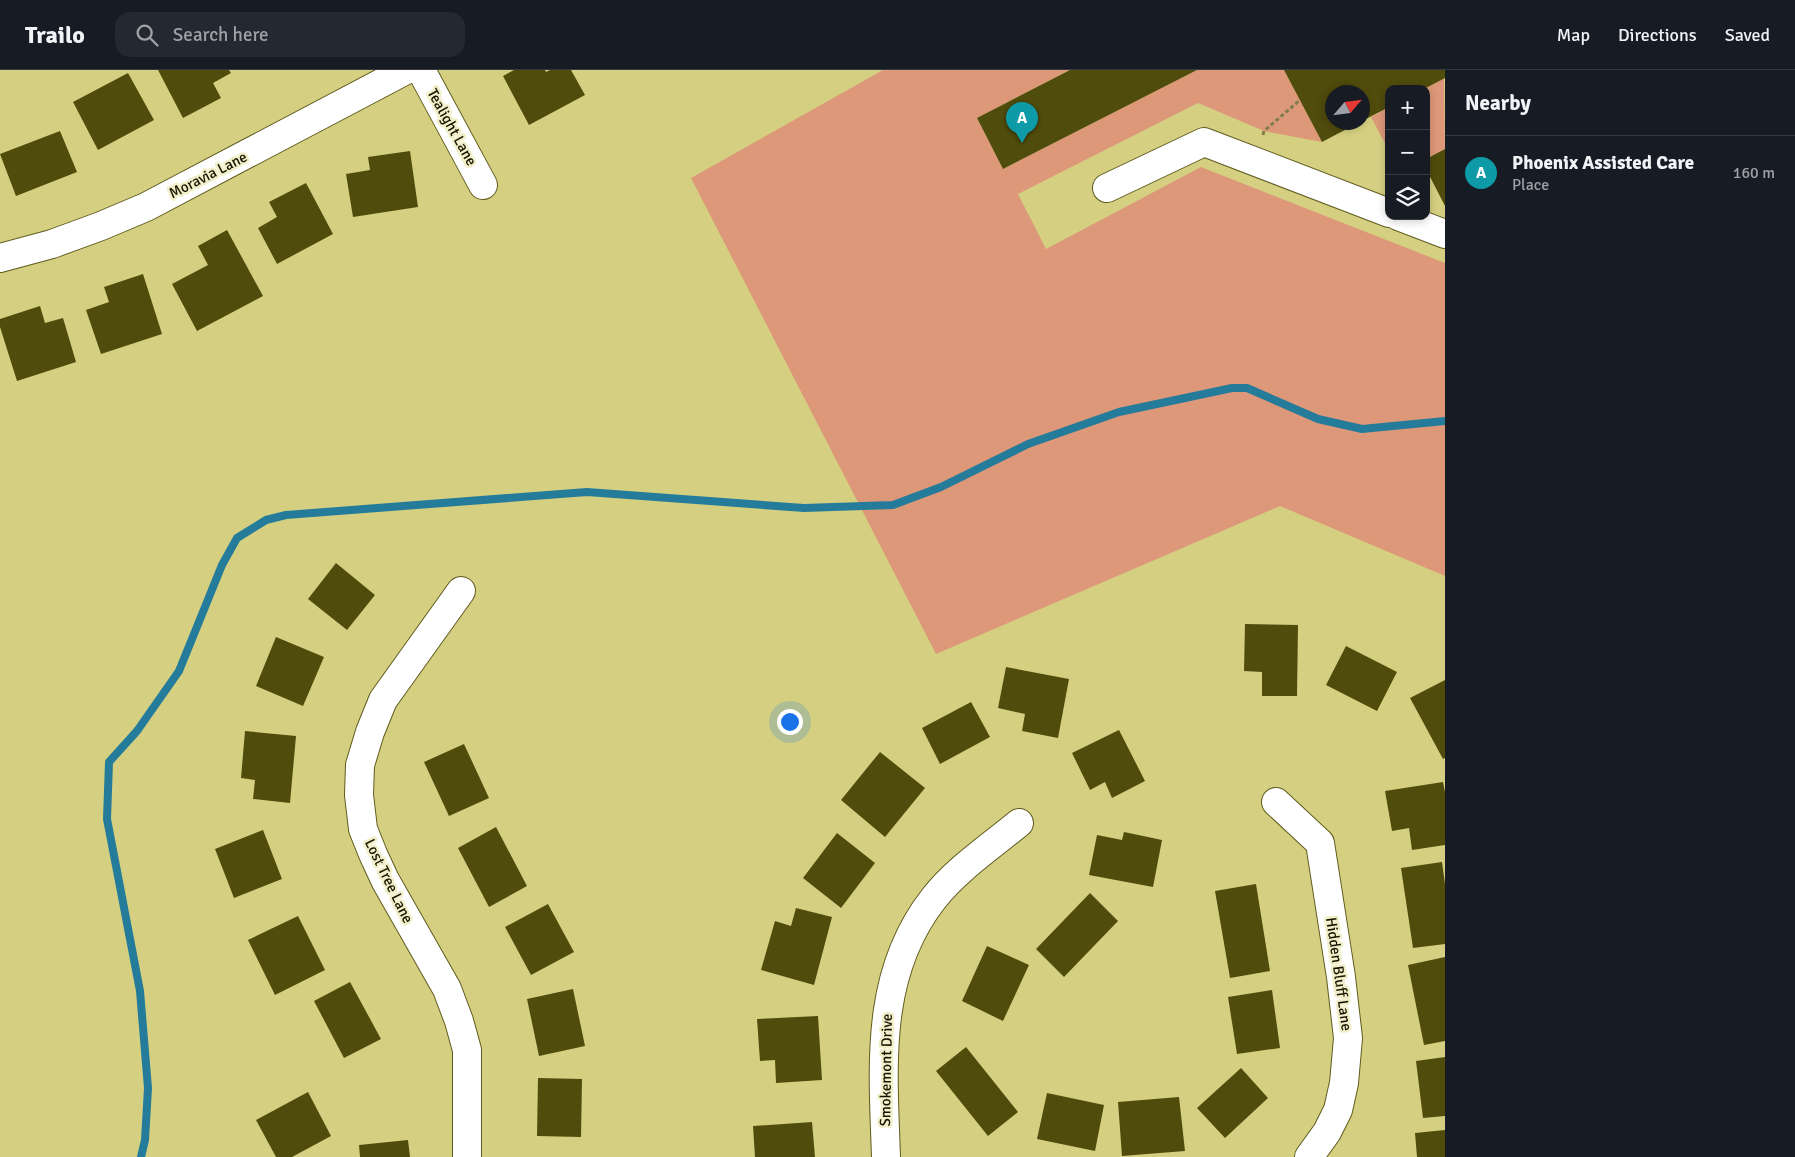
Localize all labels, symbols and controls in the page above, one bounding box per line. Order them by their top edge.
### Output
search box [115,12,465,57]
text: Trailo [25,20,85,50]
icon: search [133,21,161,49]
text: Search here [173,23,269,47]
text: Map [1557,24,1590,46]
text: Directions [1618,24,1697,46]
text: Saved [1725,24,1770,46]
street label: Tealight Lane [423,85,481,169]
north arrow [1325,85,1370,130]
map controls [1385,85,1430,220]
button: + [1385,85,1430,130]
text: Nearby [1465,90,1531,116]
pin: A [1006,102,1038,143]
button: − [1385,130,1430,175]
street label: Moravia Lane [166,148,250,202]
text: Phoenix Assisted Care [1512,151,1694,175]
text: A [1476,163,1486,183]
text: 160 m [1733,163,1775,183]
button: layers [1385,175,1430,220]
text: Place [1512,175,1549,195]
your location [777,709,803,735]
street label: Lost Tree Lane [361,836,417,926]
street label: Hidden Bluff Lane [1322,916,1356,1032]
street label: Smokemont Drive [876,1013,896,1127]

